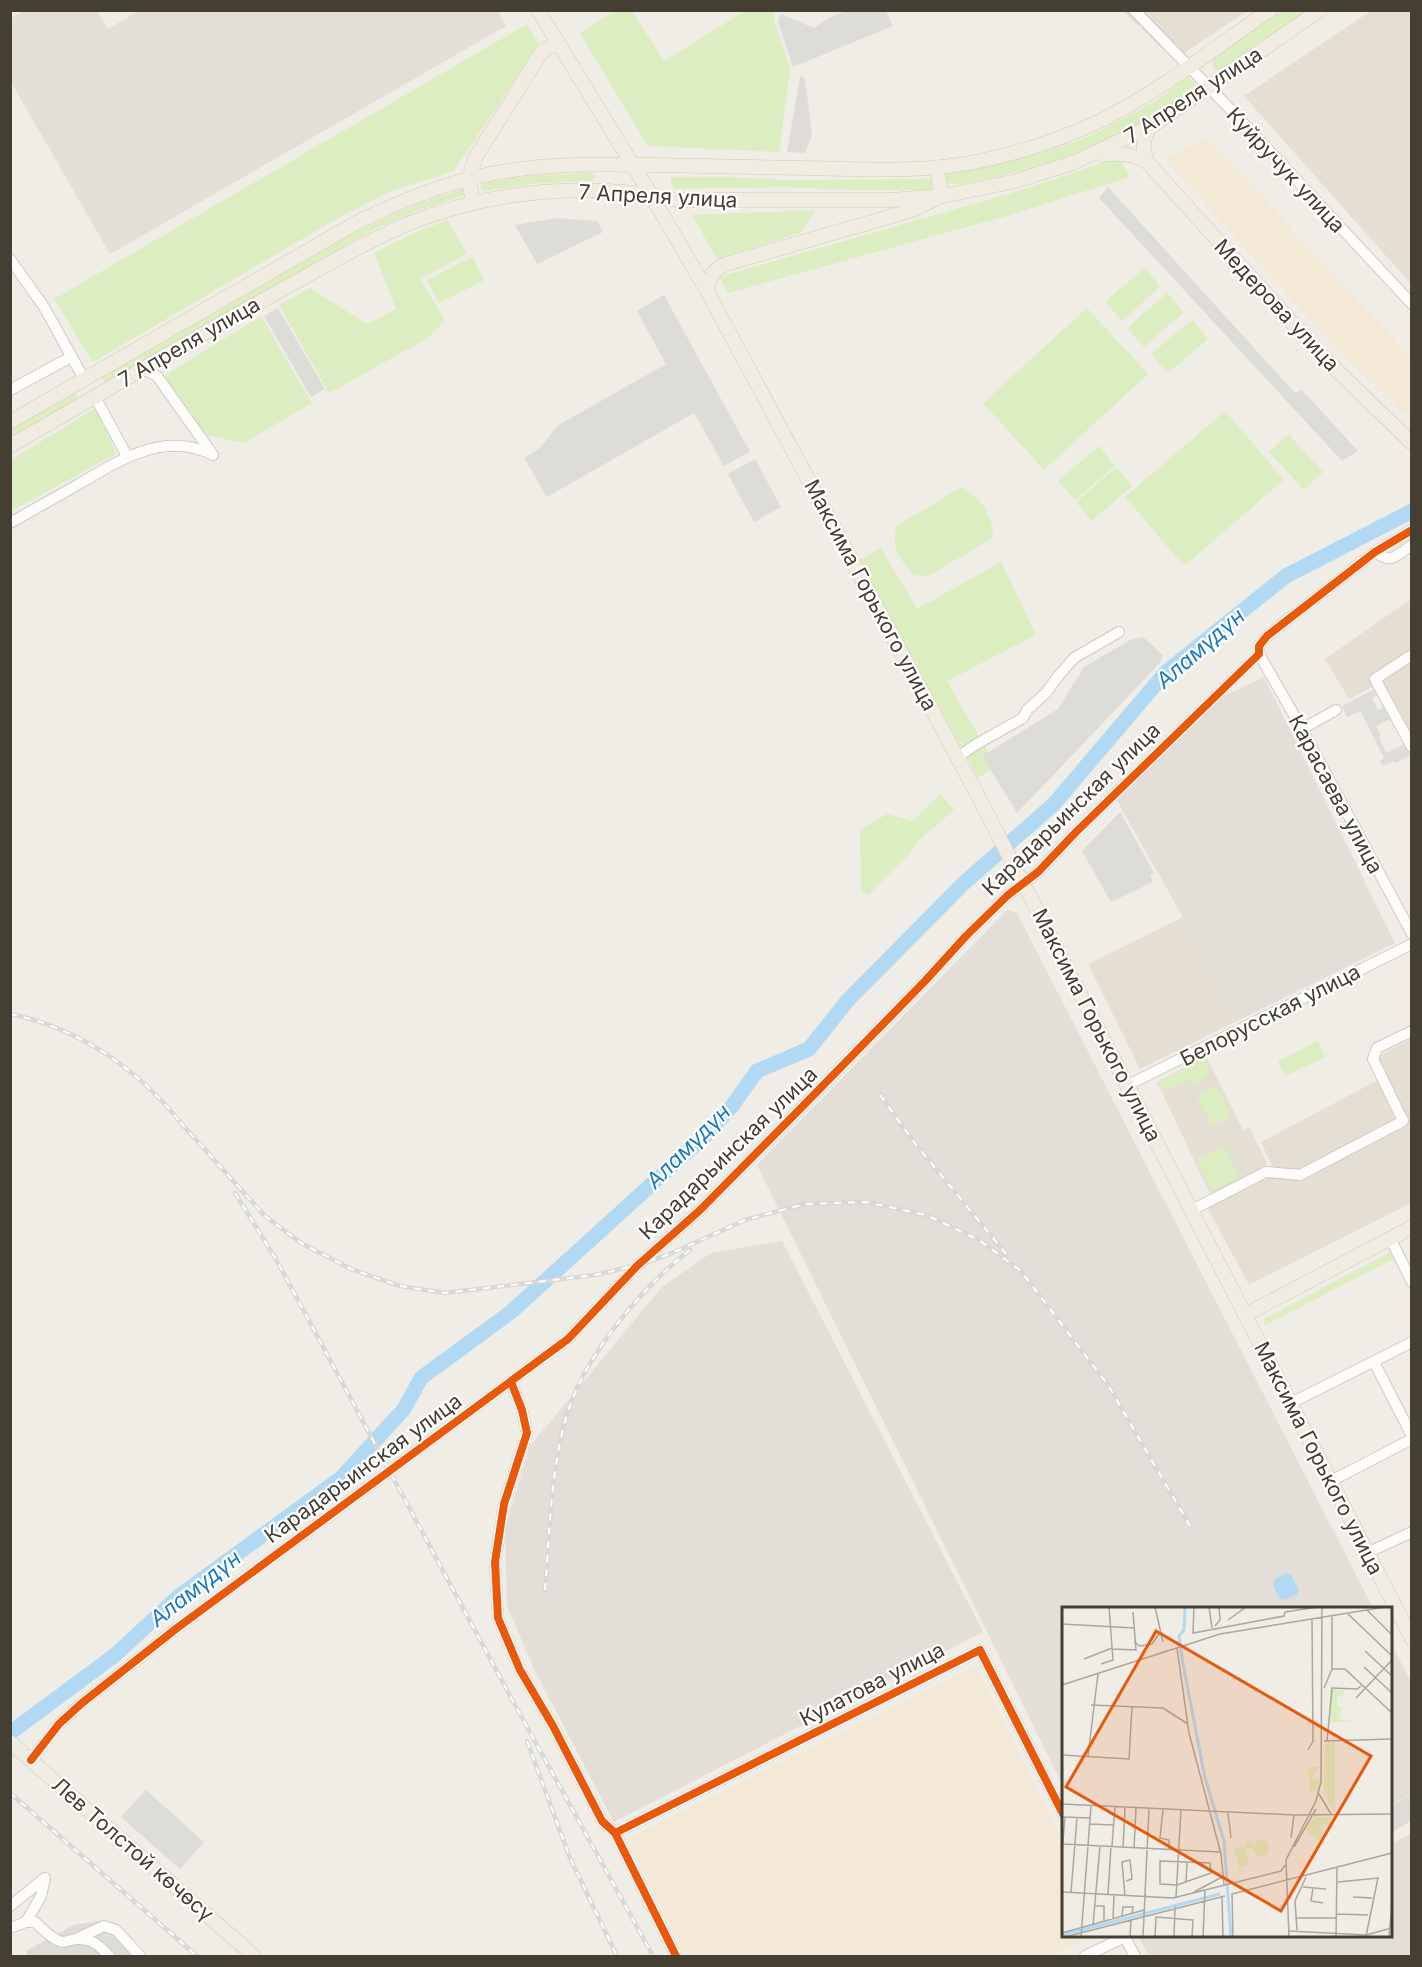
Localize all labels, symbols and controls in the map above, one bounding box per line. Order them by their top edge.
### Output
street label: 7 Апреля улица [1120,41,1266,149]
street label: Куйручук улица [1222,102,1350,238]
street label: 7 Апреля улица [578,179,738,213]
street label: Медерова улица [1209,234,1345,376]
street label: 7 Апреля улица [114,291,264,393]
street label: Максима Горького улица [799,475,943,715]
water label: Аламүдүн [1150,603,1250,694]
street label: Карасаева улица [1284,710,1388,878]
street label: Карадарьинская улица [977,717,1165,901]
street label: Максима Горького улица [1027,904,1167,1146]
street label: Белорусская улица [1176,959,1364,1071]
street label: Карадарьинская улица [634,1061,822,1245]
water label: Аламүдүн [640,1098,736,1194]
street label: Максима Горького улица [1249,1337,1389,1579]
street label: Карадарьинская улица [260,1388,466,1548]
water label: Аламүдүн [143,1544,246,1632]
inset map [1062,1607,1392,1937]
street label: Кулатова улица [795,1637,949,1731]
street label: Лев Толстой көчөсү [47,1772,219,1926]

